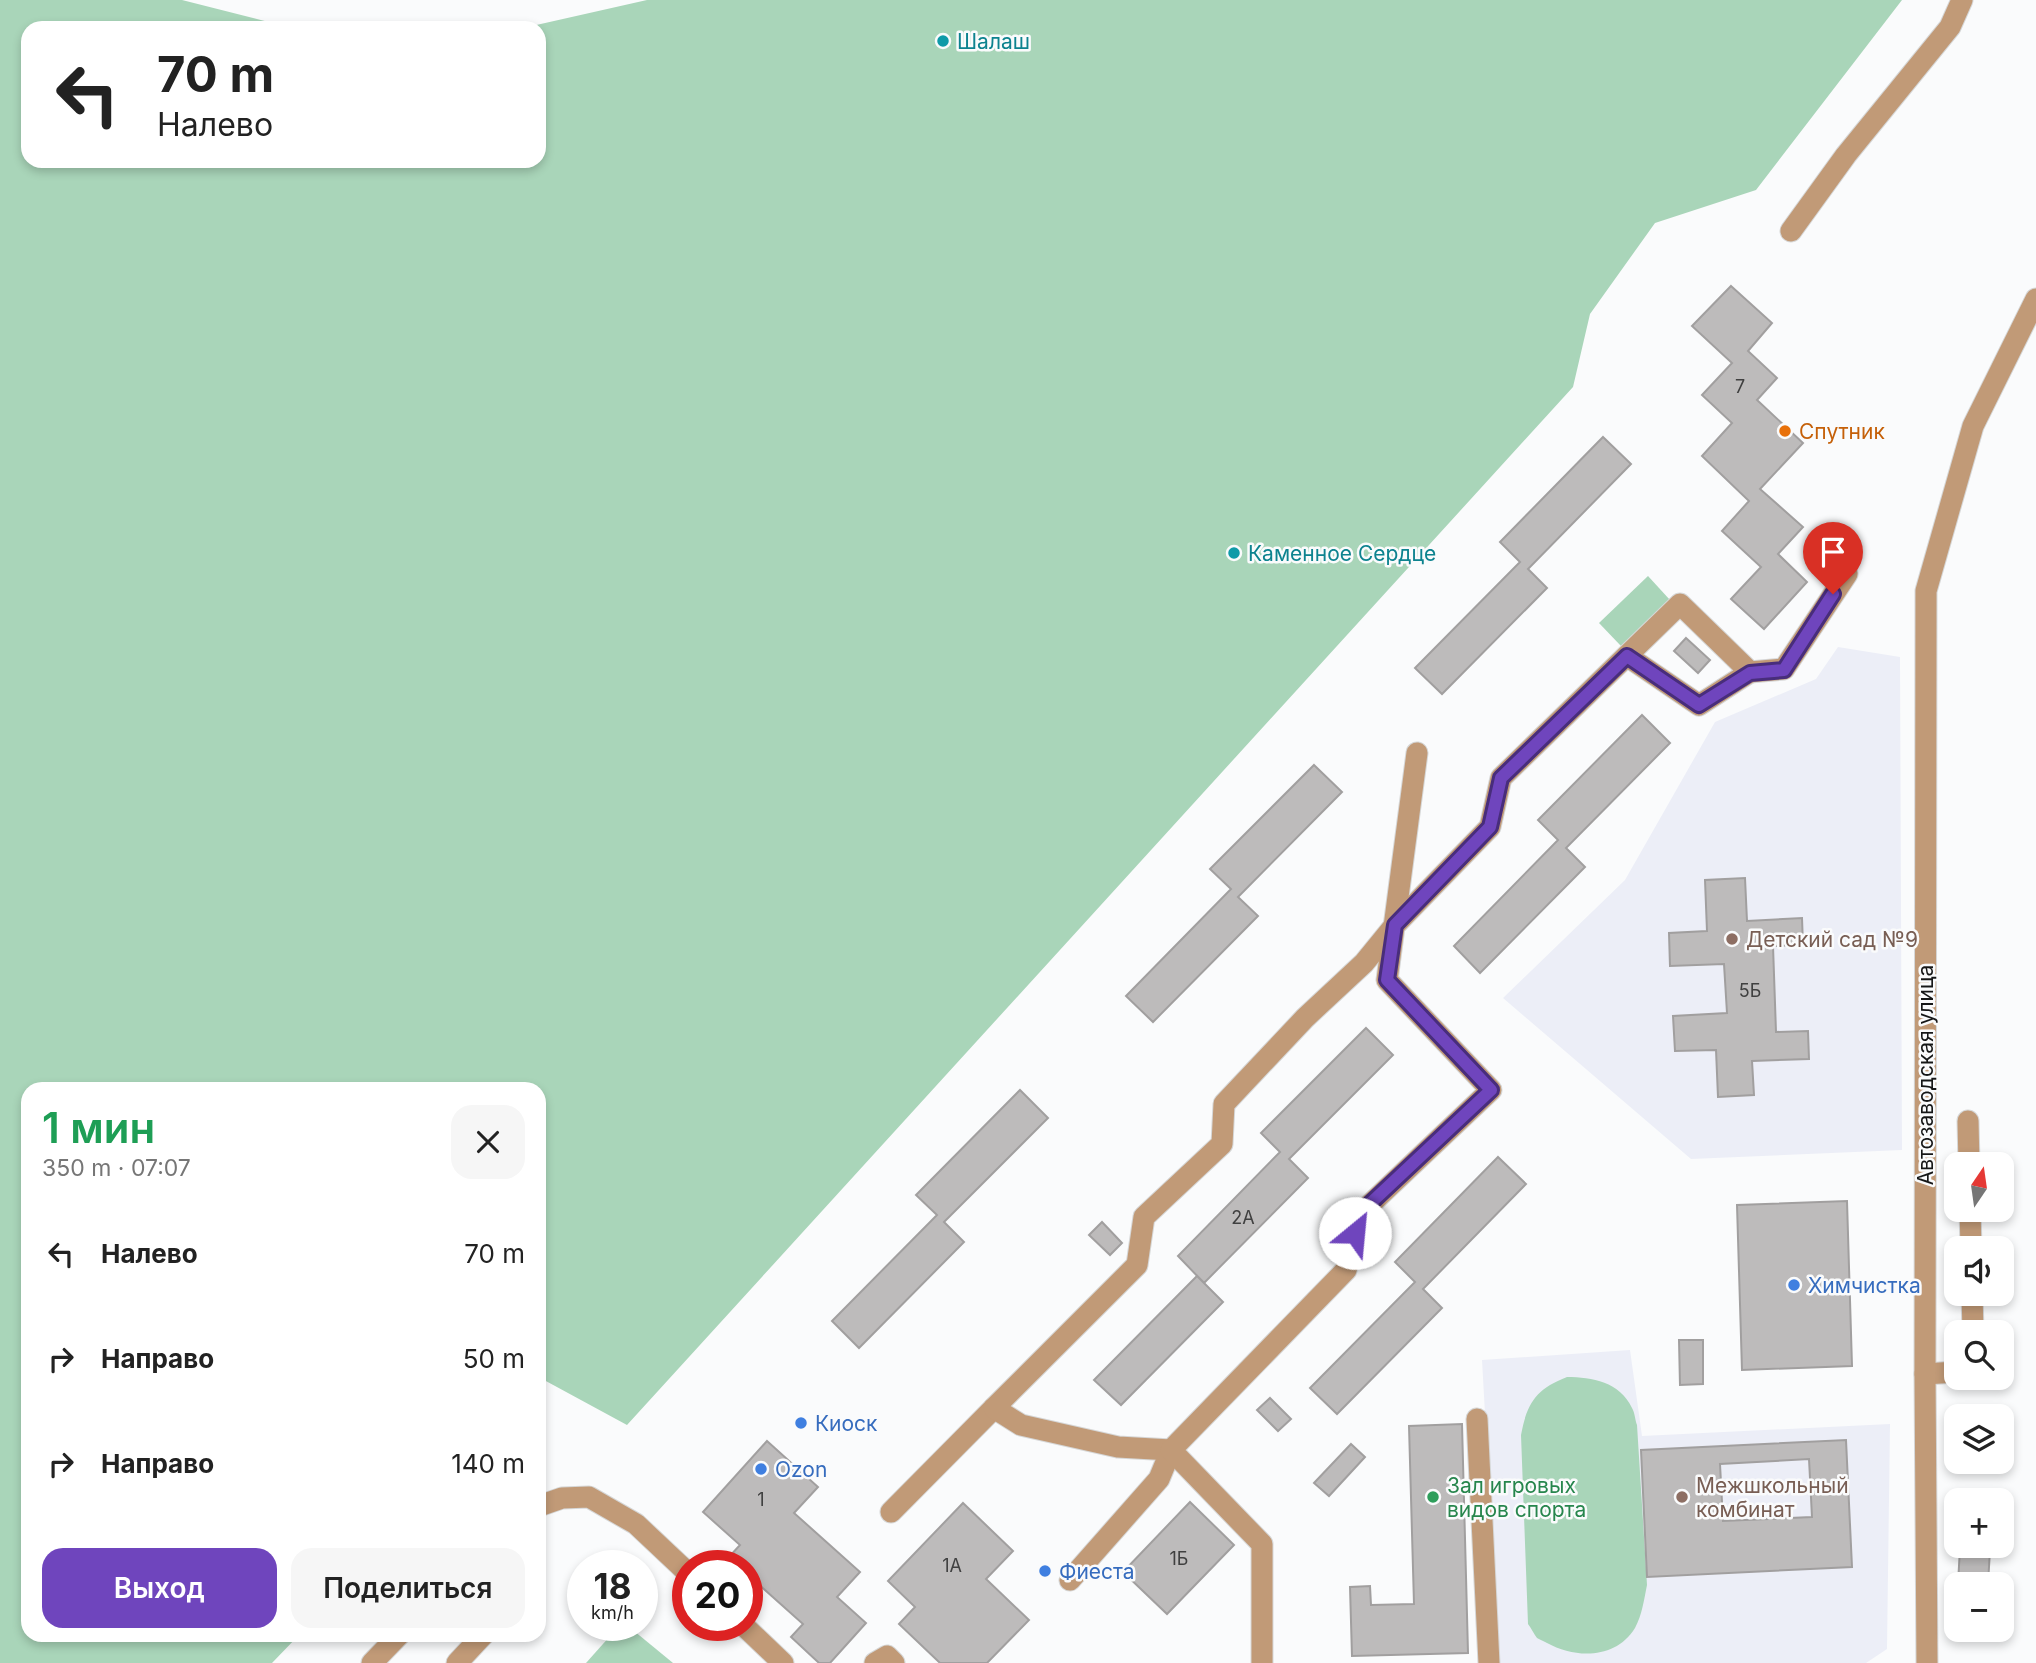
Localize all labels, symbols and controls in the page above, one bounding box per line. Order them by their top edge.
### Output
place label: Шалаш [957,29,1030,54]
marker: Шалаш [935,33,951,49]
text: 70 m [157,45,274,104]
icon: left [42,49,133,140]
text: Налево [157,105,273,144]
house number: 7 [1735,376,1745,397]
place label: Спутник [1799,419,1885,444]
marker: Спутник [1777,423,1793,439]
pin [1803,522,1863,594]
icon: arrive [1814,533,1852,571]
place label: Каменное Сердце [1248,541,1436,566]
marker: Каменное Сердце [1226,545,1242,561]
place label: Детский сад №9 [1746,927,1918,952]
marker: Детский сад №9 [1724,931,1740,947]
street label: Автозаводская улица [1913,965,1938,1185]
house number: 5Б [1739,980,1761,1001]
text: 1 мин [42,1102,155,1153]
button: close [451,1105,525,1179]
north arrow [1944,1152,2014,1222]
map controls [1944,1152,2014,1642]
text: 350 m · 07:07 [42,1154,191,1182]
position arrow [1318,1196,1392,1270]
house number: 2А [1231,1207,1255,1228]
icon: left [42,1235,80,1273]
button: sound [1944,1236,2014,1306]
text: Налево [101,1238,198,1269]
text: 70 m [464,1238,525,1269]
place label: Химчистка [1808,1273,1921,1298]
marker: Химчистка [1786,1277,1802,1293]
button: search [1944,1320,2014,1390]
icon: right [42,1340,80,1378]
text: Направо [101,1343,214,1374]
text: 50 m [463,1343,525,1374]
button: layers [1944,1404,2014,1474]
place label: Киоск [815,1411,878,1436]
marker: Киоск [793,1415,809,1431]
icon: right [42,1445,80,1483]
text: Направо [101,1448,214,1479]
text: 140 m [451,1448,525,1479]
place label: Ozon [775,1457,827,1482]
marker: Ozon [753,1461,769,1477]
place label: Зал игровых видов спорта [1447,1473,1586,1522]
place label: Межшкольный комбинат [1696,1473,1849,1522]
button: + [1944,1488,2014,1558]
house number: 1 [757,1489,765,1510]
marker: Зал игровых видов спорта [1425,1489,1441,1505]
marker: Межшкольный комбинат [1674,1489,1690,1505]
button: Выход [42,1548,277,1628]
button: Поделиться [291,1548,525,1628]
house number: 1Б [1170,1548,1188,1569]
speed limit sign: 20 [672,1550,763,1641]
house number: 1А [942,1555,962,1576]
place label: Фиеста [1059,1559,1135,1584]
marker: Фиеста [1037,1563,1053,1579]
text: 18 [594,1565,631,1607]
button: − [1944,1572,2014,1642]
text: km/h [591,1602,634,1623]

